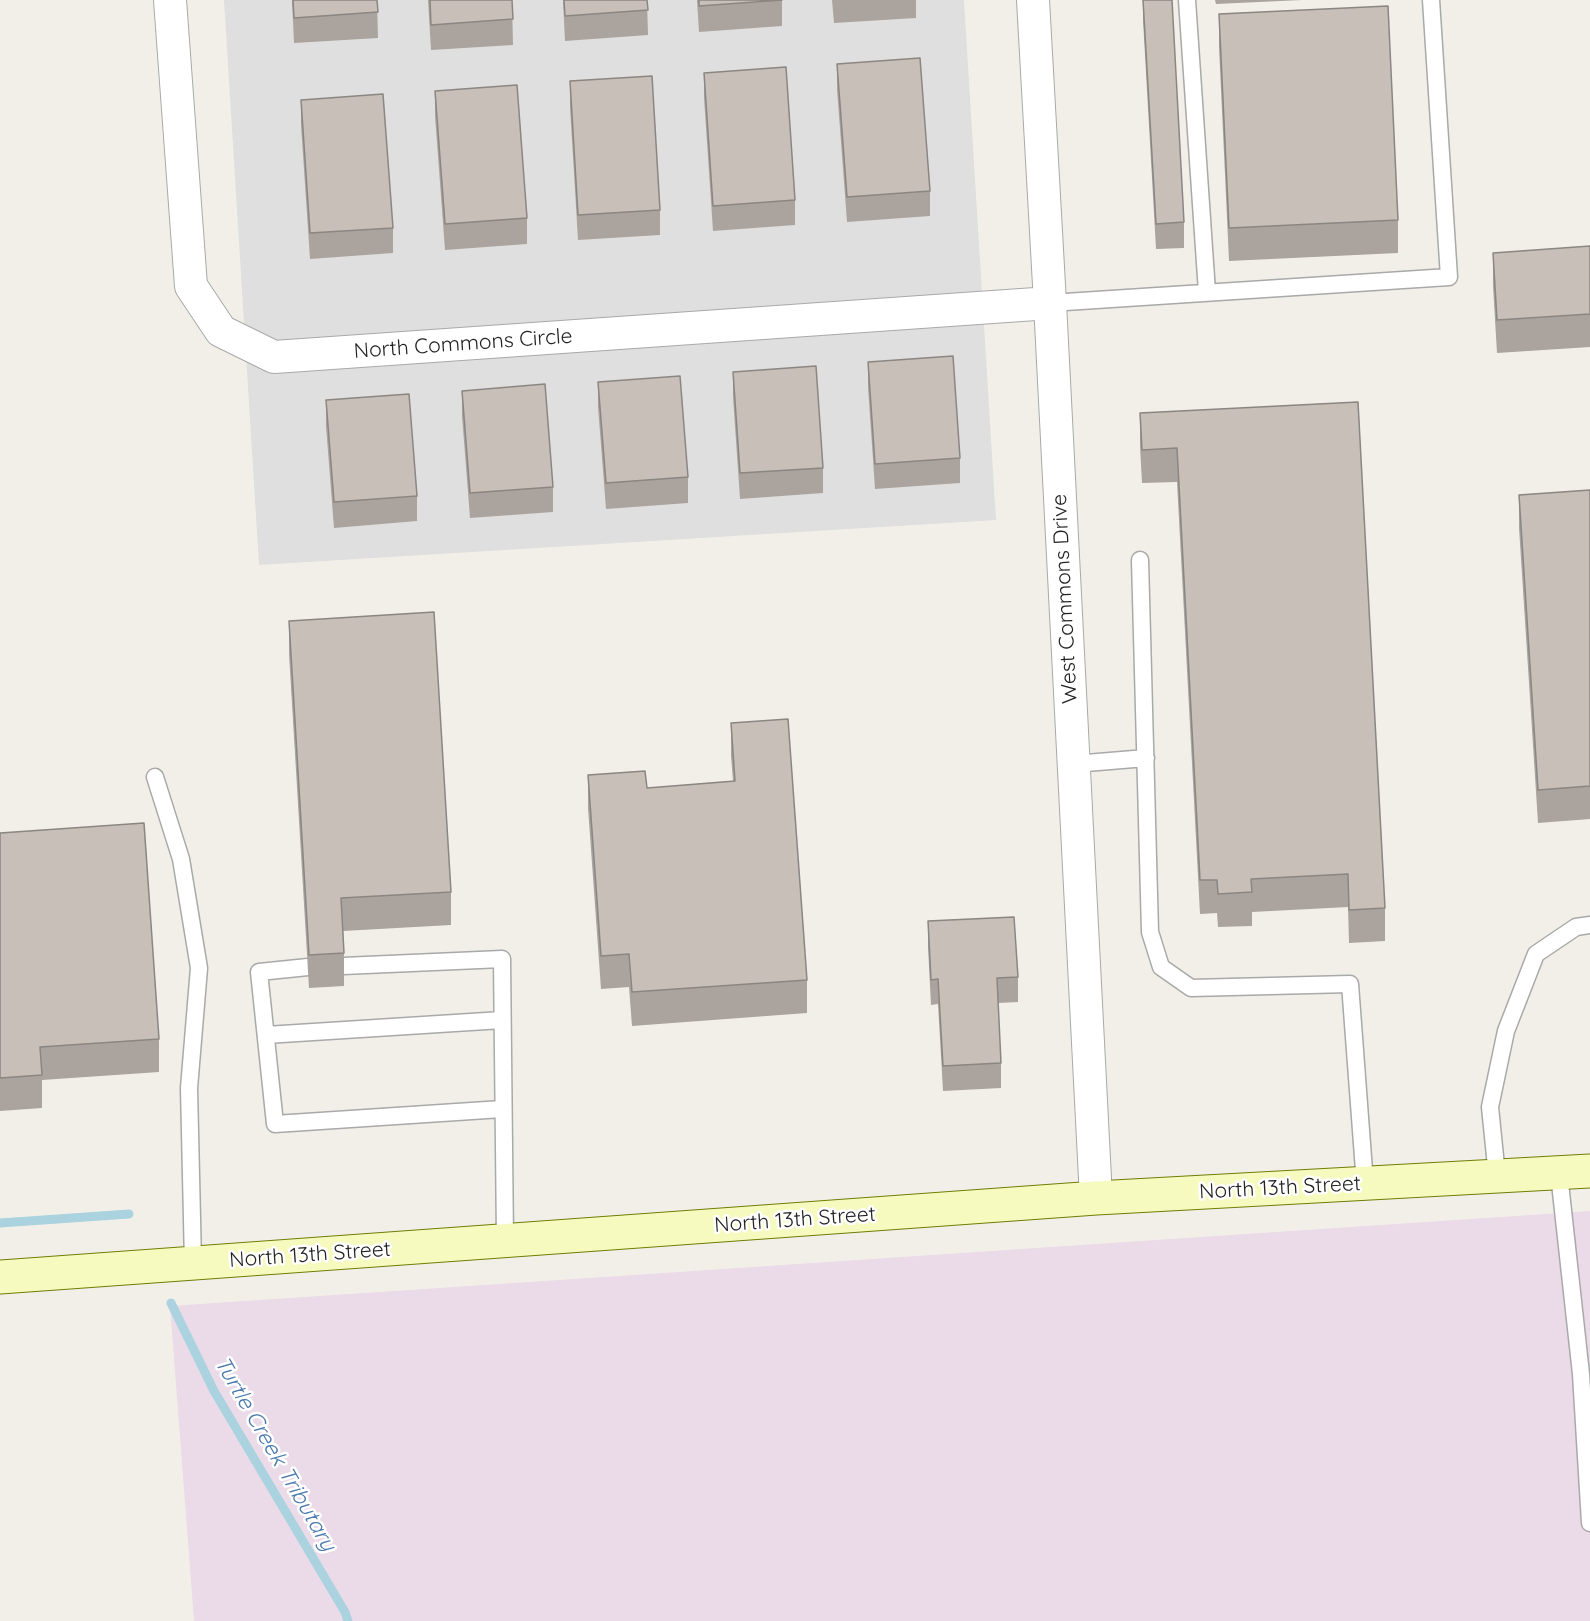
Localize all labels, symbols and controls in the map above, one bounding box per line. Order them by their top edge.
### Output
street label: North Commons Circle [353,324,573,364]
street label: West Commons Drive [1047,493,1083,705]
street label: North 13th Street [1199,1171,1361,1205]
street label: North 13th Street [713,1202,877,1238]
street label: North 13th Street [228,1237,392,1273]
water label: Turtle Creek Tributary [209,1352,341,1556]

